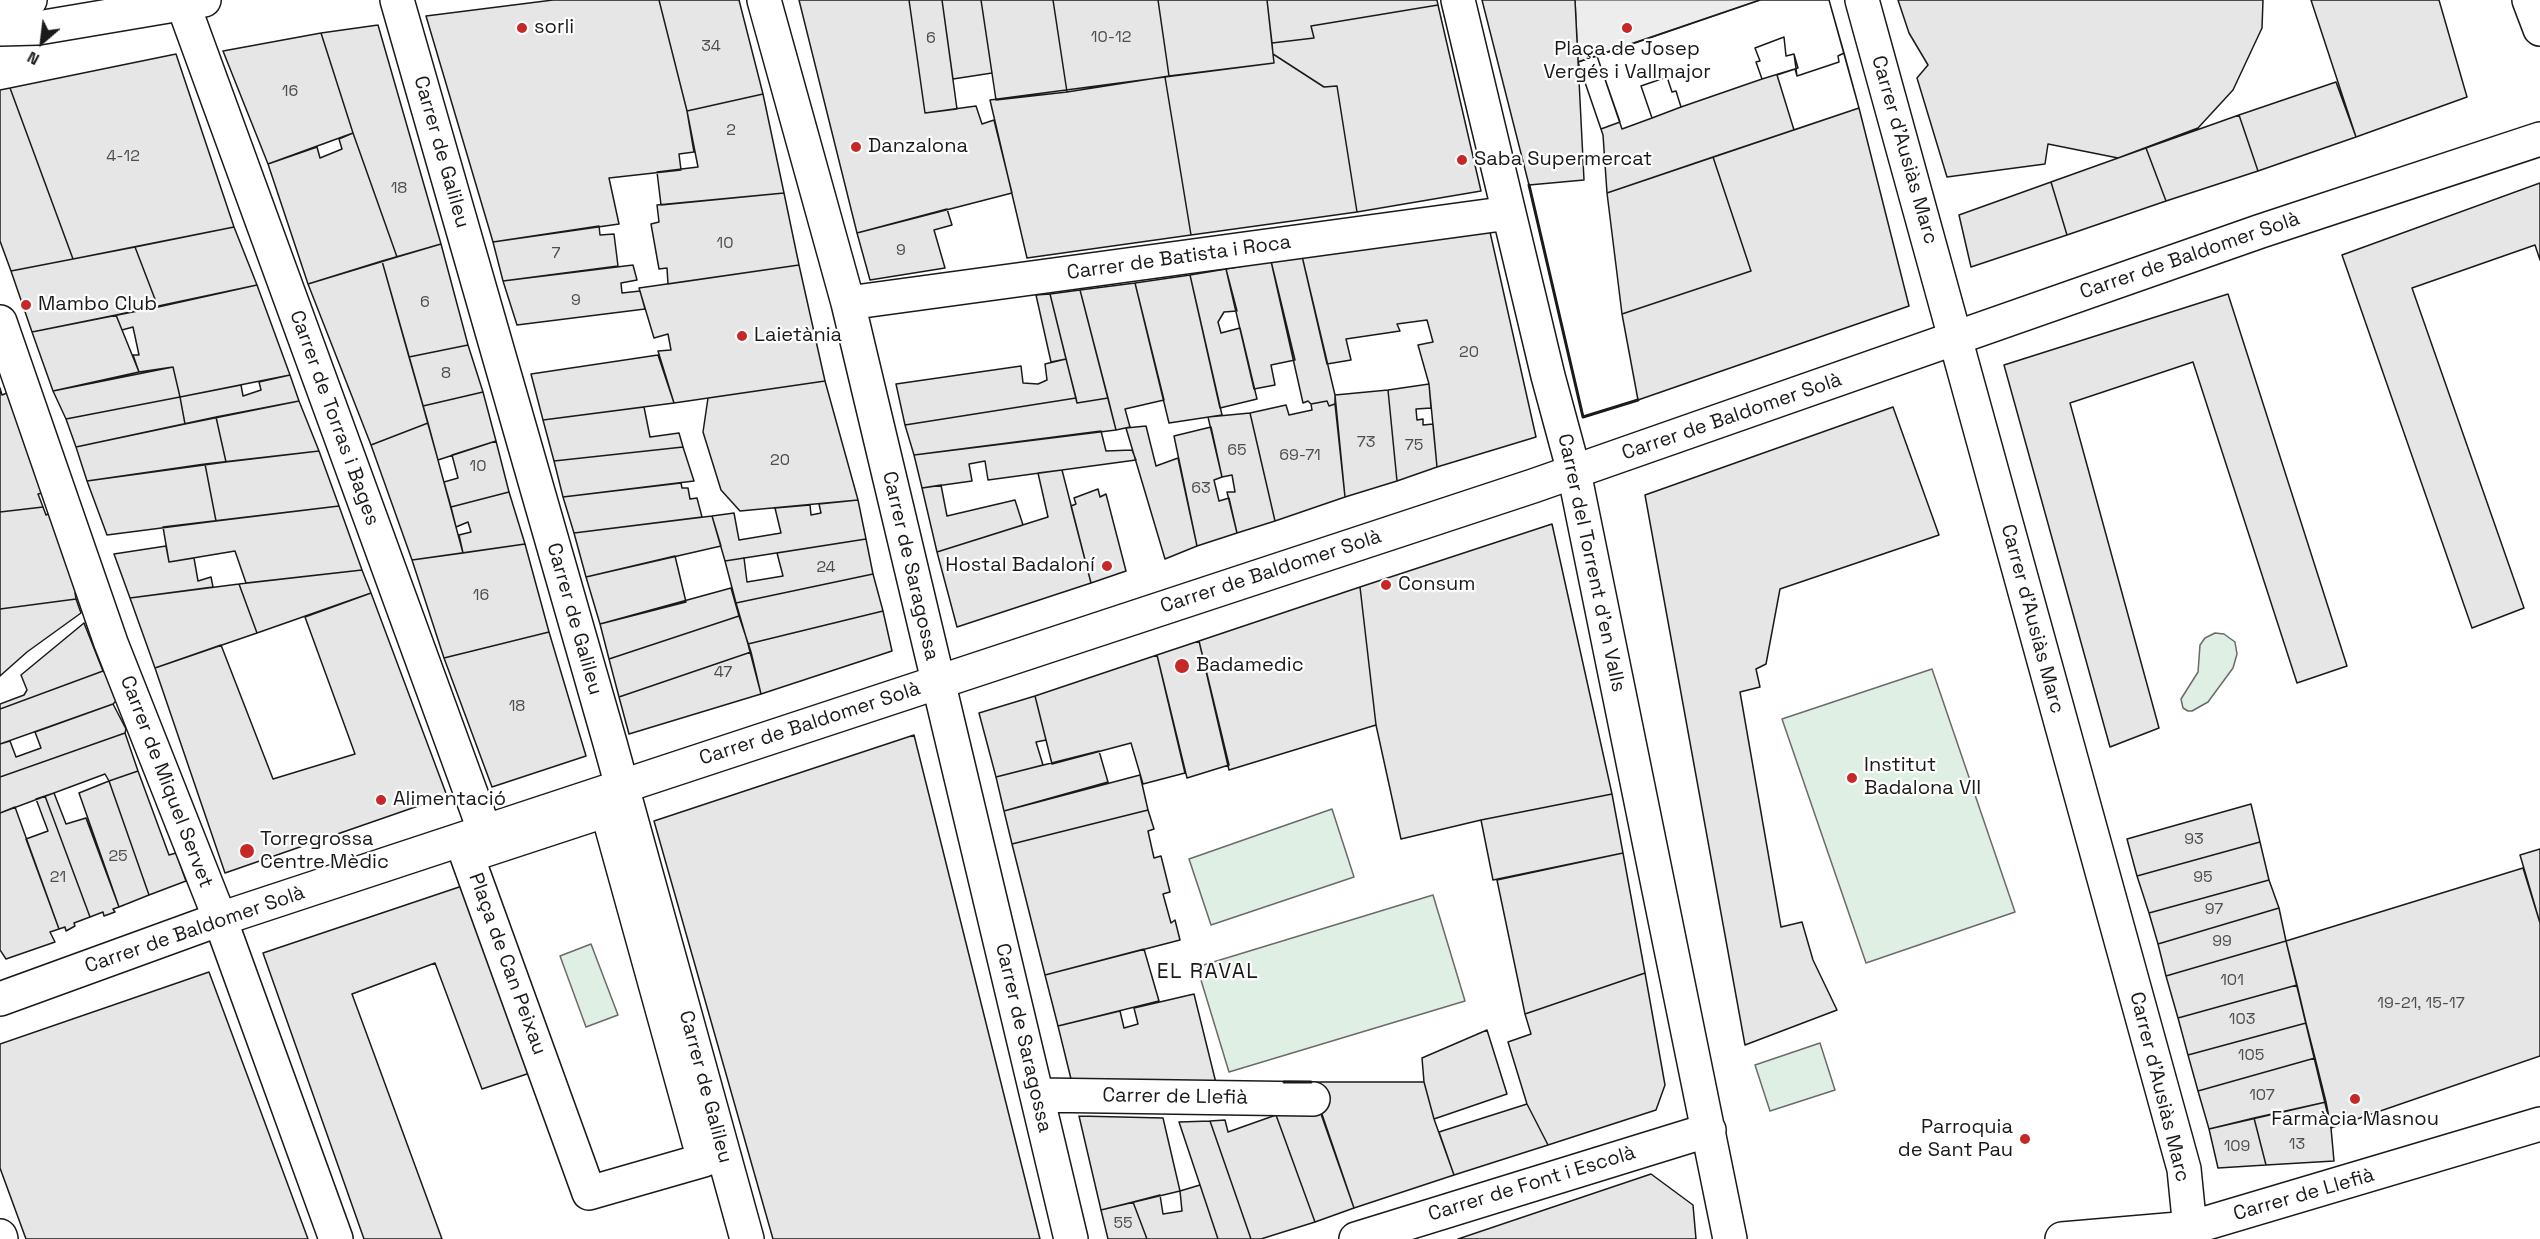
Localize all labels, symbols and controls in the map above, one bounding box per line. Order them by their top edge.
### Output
north arrow [12,12,72,72]
place label: sorli [534,16,574,40]
marker: sorli [515,21,529,35]
marker: Plaça de Josep Vergés i Vallmajor [1620,21,1634,35]
house number: 10-12 [1091,28,1131,48]
house number: 6 [926,29,936,49]
house number: 34 [701,37,721,57]
place label: Plaça de Josep Vergés i Vallmajor [1543,38,1711,85]
text: N [24,47,43,70]
street label: Carrer d'Ausiàs Marc [1866,53,1942,247]
street label: Carrer de Galileu [408,73,474,231]
house number: 16 [282,82,298,102]
house number: 2 [726,121,736,141]
place label: Danzalona [868,135,968,159]
marker: Danzalona [849,140,863,154]
house number: 4-12 [106,147,140,167]
place label: Saba Supermercat [1474,148,1652,172]
marker: Saba Supermercat [1455,153,1469,167]
house number: 18 [391,179,407,199]
street label: Carrer de Baldomer Solà [2077,207,2303,305]
street label: Carrer de Batista i Roca [1065,230,1293,286]
house number: 10 [717,234,733,254]
house number: 9 [896,241,906,261]
house number: 7 [551,244,561,264]
house number: 9 [571,291,581,311]
place label: Mambo Club [38,293,157,317]
house number: 6 [420,293,430,313]
marker: Mambo Club [19,298,33,312]
street label: Carrer de Torras i Bages [284,307,384,529]
place label: Laietània [754,324,842,348]
marker: Laietània [735,329,749,343]
house number: 20 [1459,343,1479,363]
house number: 8 [441,364,451,384]
street label: Carrer de Baldomer Solà [1619,368,1845,466]
street label: Carrer del Torrent d'en Valls [1552,432,1630,694]
house number: 73 [1357,433,1375,453]
house number: 75 [1405,436,1423,456]
house number: 65 [1227,441,1247,461]
house number: 69-71 [1279,446,1321,466]
house number: 20 [770,451,790,471]
house number: 10 [470,457,486,477]
street label: Carrer de Saragossa [877,469,943,663]
house number: 63 [1191,479,1211,499]
street label: Carrer d'Ausiàs Marc [1995,522,2069,716]
street label: Carrer de Baldomer Solà [1157,525,1385,619]
street label: Carrer de Galileu [541,540,607,698]
place label: Hostal Badaloní [945,554,1095,578]
house number: 24 [816,558,836,578]
marker: Hostal Badaloní [1100,559,1114,573]
place label: Consum [1398,573,1475,597]
marker: Consum [1379,578,1393,592]
house number: 16 [473,586,489,606]
place label: Badamedic [1196,654,1304,678]
marker: Badamedic [1173,657,1191,675]
house number: 47 [714,663,732,683]
street label: Carrer de Miquel Servet [114,673,218,891]
street label: Carrer de Baldomer Solà [696,677,924,771]
house number: 18 [509,697,525,717]
place label: Institut Badalona VII [1864,754,1981,801]
marker: Institut Badalona VII [1845,771,1859,785]
place label: Alimentació [393,788,506,812]
marker: Alimentació [374,793,388,807]
place label: Torregrossa Centre Mèdic [260,828,389,875]
house number: 93 [2184,830,2204,850]
marker: Torregrossa Centre Mèdic [238,842,256,860]
house number: 25 [108,847,128,867]
house number: 21 [50,868,66,888]
house number: 95 [2193,868,2213,888]
street label: Plaça de Can Peixau [463,870,551,1058]
street label: Carrer de Baldomer Solà [82,881,308,979]
house number: 97 [2205,900,2223,920]
house number: 99 [2212,932,2232,952]
street label: Carrer de Saragossa [990,941,1056,1135]
district label: EL RAVAL [1157,959,1259,985]
house number: 101 [2220,971,2244,991]
street label: Carrer d'Ausiàs Marc [2124,989,2194,1185]
house number: 19-21, 15-17 [2377,994,2465,1014]
street label: Carrer de Galileu [673,1008,737,1166]
house number: 103 [2229,1010,2255,1030]
house number: 105 [2238,1046,2264,1066]
street label: Carrer de Llefià [1102,1084,1248,1110]
house number: 107 [2249,1086,2275,1106]
marker: Farmàcia Masnou [2348,1092,2362,1106]
place label: Farmàcia Masnou [2271,1108,2439,1132]
place label: Parroquia de Sant Pau [1898,1116,2013,1163]
marker: Parroquia de Sant Pau [2018,1132,2032,1146]
house number: 13 [2289,1135,2305,1155]
house number: 109 [2224,1137,2250,1157]
street label: Carrer de Font i Escolà [1426,1141,1638,1227]
street label: Carrer de Llefià [2231,1163,2377,1227]
house number: 55 [1113,1214,1133,1234]

